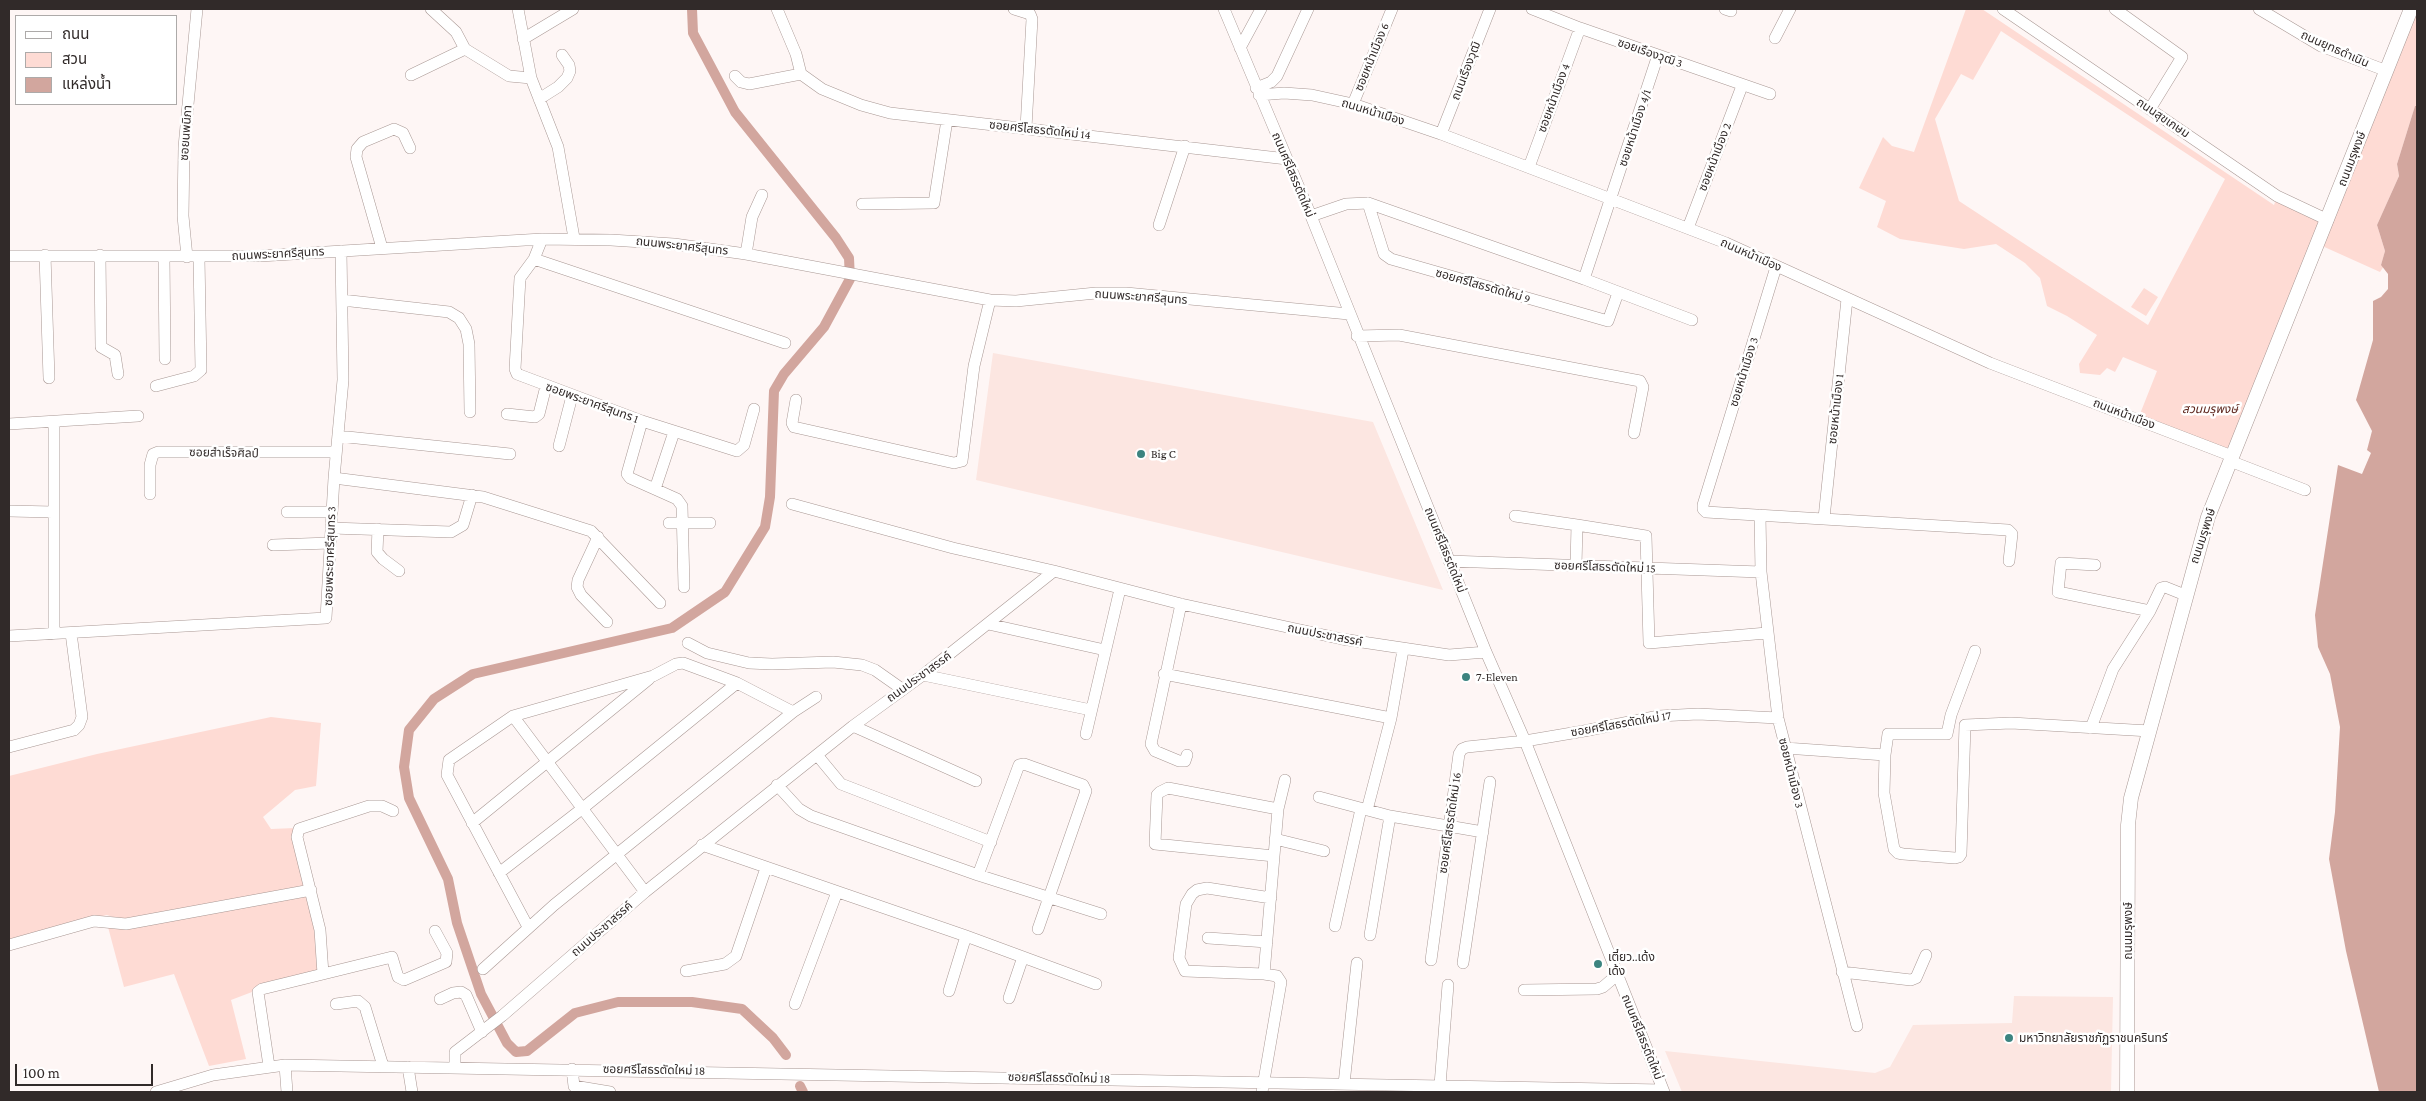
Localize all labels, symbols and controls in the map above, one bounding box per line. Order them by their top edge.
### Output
legend [15,15,178,105]
street label: ซอยหน้าเมือง 6 [1352,21,1392,93]
text: ถนน [62,26,89,42]
street label: ถนนยุทธดำเนิน [2299,28,2371,70]
street label: ซอยเรืองวุฒิ 3 [1616,35,1684,71]
street label: ถนนเรืองวุฒิ [1448,40,1484,102]
text: สวน [62,51,87,67]
street label: ซอยหน้าเมือง 4 [1535,61,1573,135]
text: แหล่งน้ำ [62,76,111,92]
street label: ซอยหน้าเมือง 4/1 [1616,88,1654,168]
street label: ถนนสุขเกษม [2134,95,2192,141]
street label: ถนนหน้าเมือง [1340,96,1406,128]
street label: ซอยนพนิภา [177,105,195,161]
street label: ซอยศรีโสธรตัดใหม่ 14 [988,117,1092,143]
street label: ซอยหน้าเมือง 2 [1695,121,1735,193]
street label: ถนนศรีโสธรตัดใหม่ [1269,130,1317,220]
street label: ถนนมรุพงษ์ [2335,130,2369,188]
street label: ถนนพระยาศรีสุนทร [635,234,729,258]
street label: ถนนหน้าเมือง [1718,235,1784,275]
street label: ถนนพระยาศรีสุนทร [231,244,325,264]
street label: ซอยศรีโสธรตัดใหม่ 9 [1434,266,1532,306]
street label: ถนนพระยาศรีสุนทร [1094,287,1188,307]
street label: ซอยหน้าเมือง 3 [1727,335,1761,409]
street label: ซอยหน้าเมือง 1 [1825,373,1847,445]
street label: ซอยพระยาศรีสุนทร 1 [544,379,640,427]
street label: ถนนหน้าเมือง [2091,396,2157,432]
park label: สวนมรุพงษ์ [2182,402,2238,416]
street label: ซอยสำเร็จศิลป์ [189,445,259,461]
place label: Big C [1151,447,1176,461]
marker: Big C [1135,448,1147,460]
street label: ถนนศรีโสธรตัดใหม่ [1421,505,1469,595]
street label: ซอยพระยาศรีสุนทร 3 [321,506,339,606]
street label: ถนนมรุพงษ์ [2187,506,2219,566]
street label: ซอยศรีโสธรตัดใหม่ 15 [1554,558,1656,576]
street label: ถนนประชาสรรค์ [1286,621,1364,649]
street label: ถนนประชาสรรค์ [884,649,954,705]
place label: 7-Eleven [1476,670,1518,684]
marker: 7-Eleven [1460,671,1472,683]
street label: ซอยศรีโสธรตัดใหม่ 17 [1570,708,1672,740]
street label: ซอยหน้าเมือง 3 [1775,736,1807,810]
street label: ซอยศรีโสธรตัดใหม่ 16 [1436,771,1464,875]
street label: ถนนประชาสรรค์ [568,898,636,960]
street label: ถนนมรุพงษ์ [2121,902,2135,960]
place label: เตี๋ยว..เด้ง เด้ง [1608,950,1655,978]
marker: เตี๋ยว..เด้ง เด้ง [1592,958,1604,970]
street label: ถนนศรีโสธรตัดใหม่ [1618,992,1666,1082]
place label: มหาวิทยาลัยราชภัฏราชนครินทร์ [2019,1031,2168,1045]
marker: มหาวิทยาลัยราชภัฏราชนครินทร์ [2003,1032,2015,1044]
scale bar [18,1054,155,1086]
street label: ซอยศรีโสธรตัดใหม่ 18 [603,1062,705,1078]
text: 100 m [23,1065,60,1081]
street label: ซอยศรีโสธรตัดใหม่ 18 [1008,1070,1110,1086]

